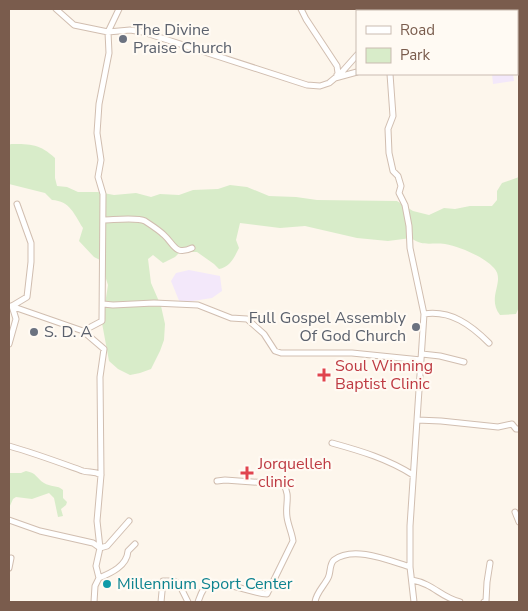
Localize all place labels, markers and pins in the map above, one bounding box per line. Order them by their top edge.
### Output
place label: The Divine Praise Church [133,19,232,59]
marker: The Divine Praise Church [117,33,129,45]
place label: Full Gospel Assembly Of God Church [249,307,407,347]
place label: S. D. A [44,321,92,343]
marker: Full Gospel Assembly Of God Church [410,321,422,333]
marker: S. D. A [28,326,40,338]
place label: Soul Winning Baptist Clinic [335,355,433,395]
marker: Soul Winning Baptist Clinic [317,368,331,382]
place label: Jorquelleh clinic [257,453,332,493]
marker: Jorquelleh clinic [240,466,254,480]
place label: Millennium Sport Center [117,573,293,595]
marker: Millennium Sport Center [101,578,113,590]

